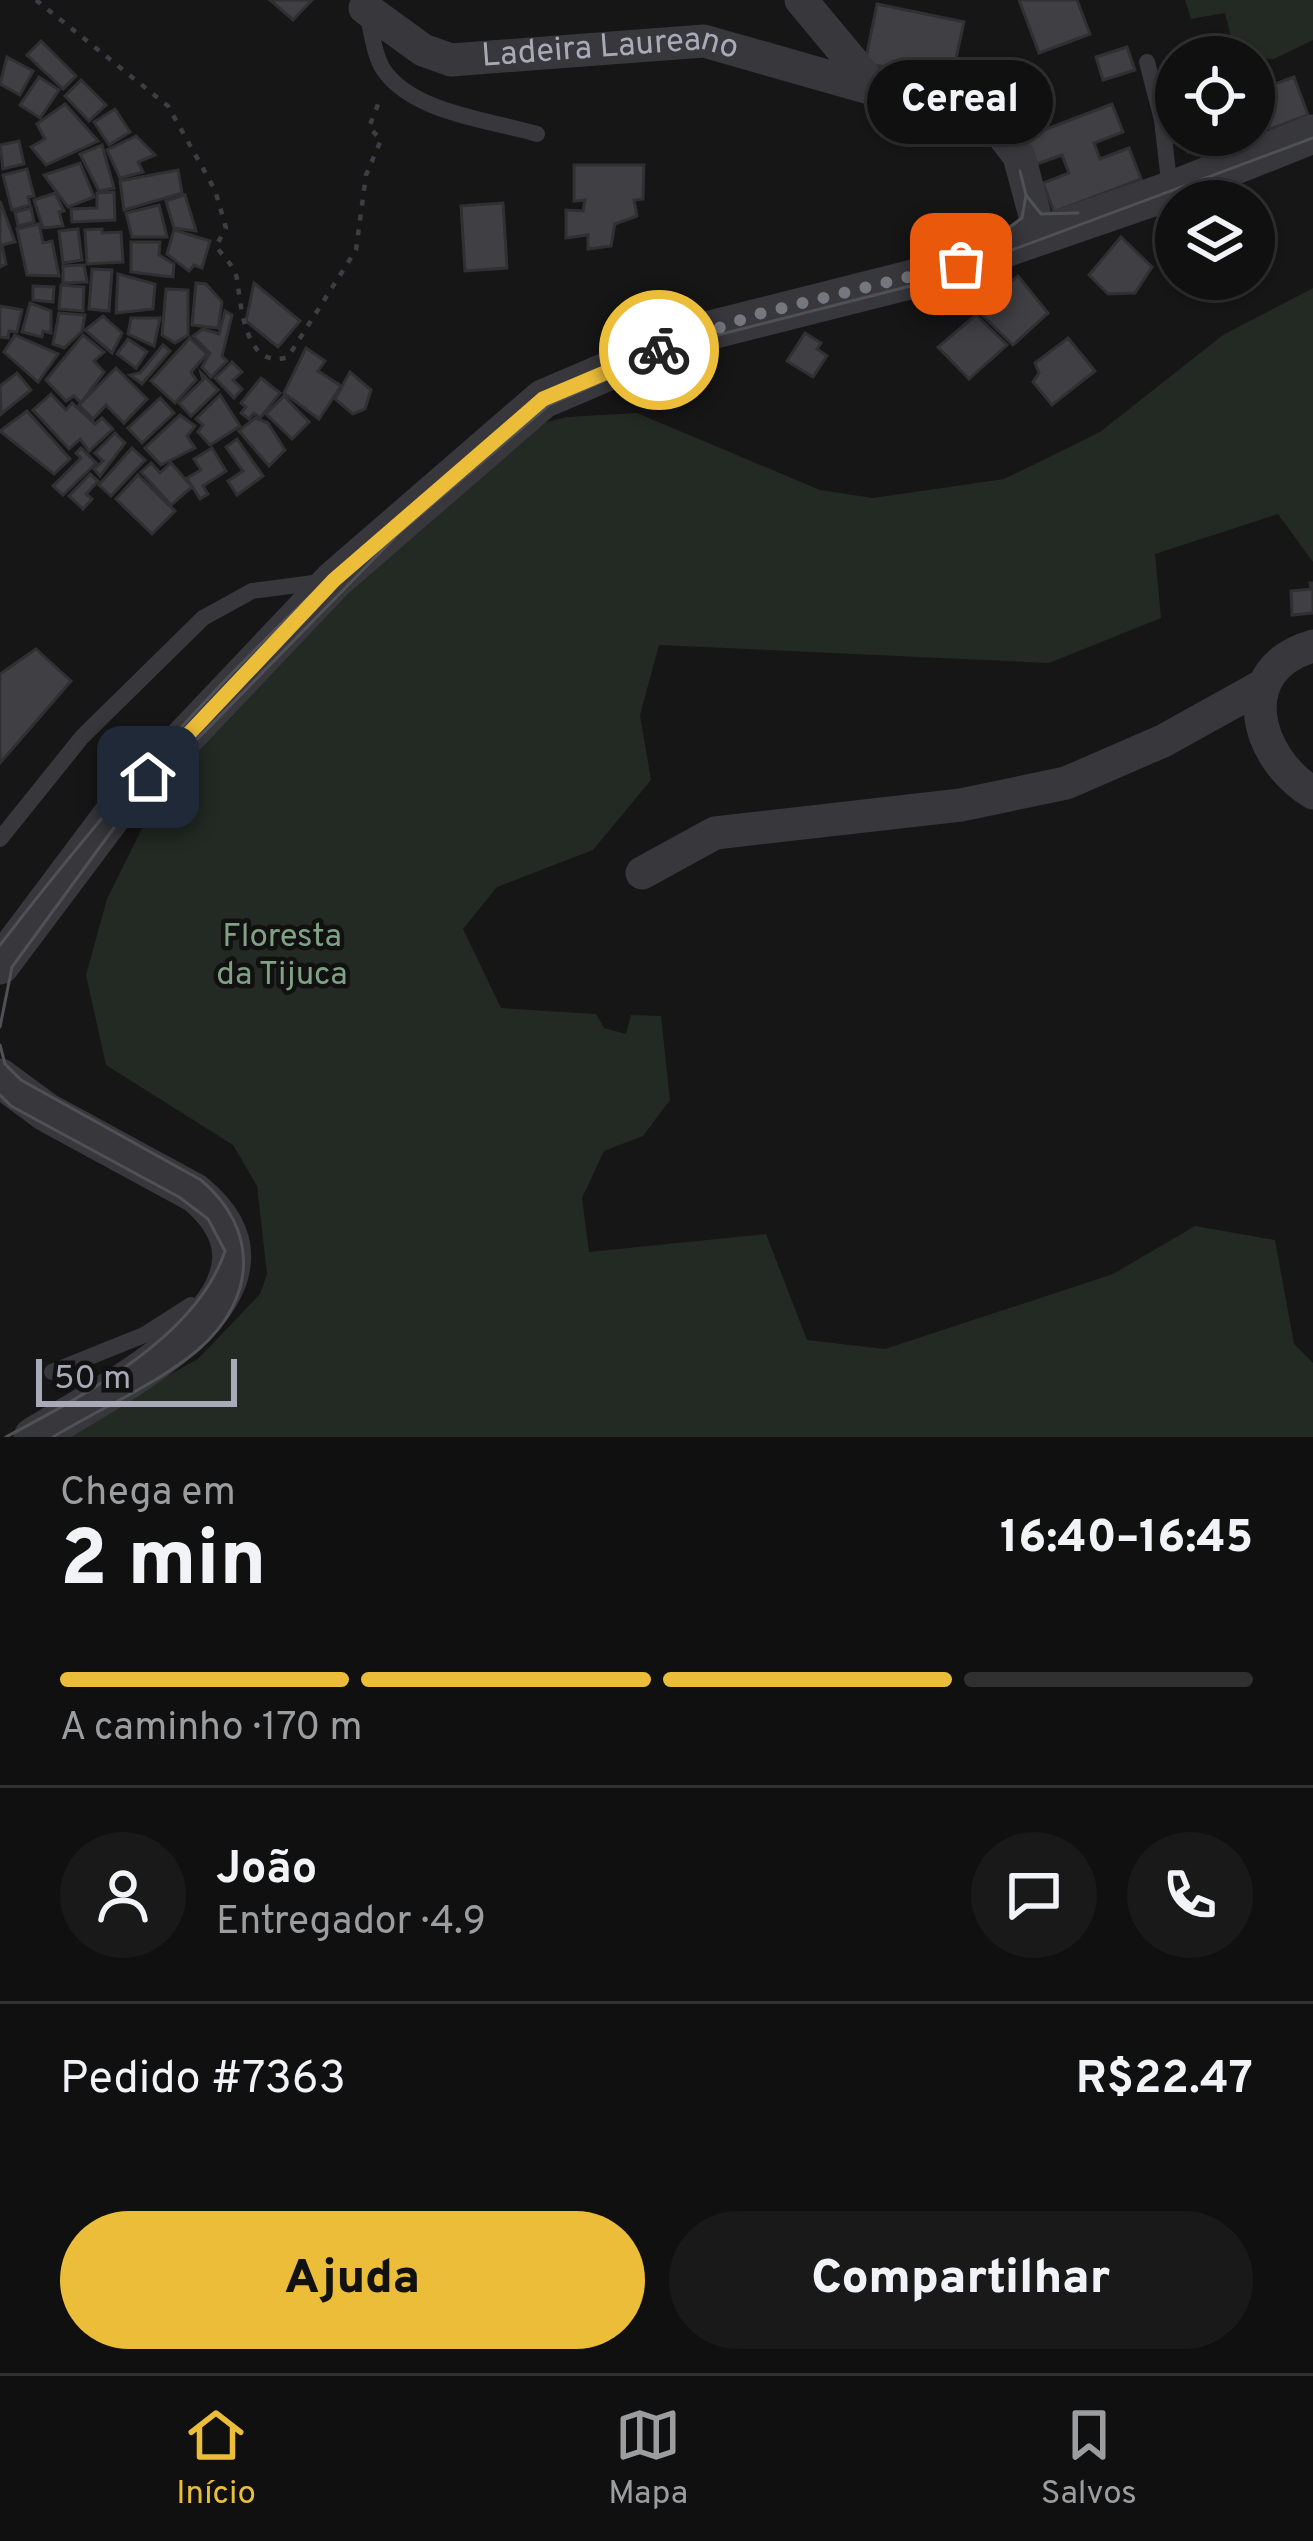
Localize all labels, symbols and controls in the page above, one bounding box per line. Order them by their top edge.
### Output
street label: Ladeira Laureano [480,20,743,79]
map controls [1155,36,1275,300]
button: locate [1155,36,1275,156]
callout: Cereal [868,60,1054,144]
text: Cereal [901,77,1019,126]
button: layers [1155,180,1275,300]
pin [910,213,1012,315]
icon: bag [928,231,994,297]
courier [599,290,719,410]
icon: bike [626,317,692,383]
pin [97,726,199,828]
icon: home [115,744,181,810]
park label: Floresta da Tijuca [216,917,348,997]
scale bar [36,1353,237,1406]
text: 50 m [54,1359,131,1401]
text: Chega em [60,1470,236,1519]
text: 16:40–16:45 [1000,1511,1253,1568]
text: 2 min [60,1514,266,1613]
text: A caminho · 170 m [60,1705,363,1754]
button: person [60,1832,186,1958]
button: chat [971,1832,1097,1958]
button: phone [1127,1832,1253,1958]
text: João [216,1842,317,1899]
text: Entregador · 4.9 [216,1899,486,1948]
text: Pedido #7363 [60,2052,346,2109]
text: R$22.47 [1076,2052,1253,2109]
button: Ajuda [60,2211,645,2349]
button: Compartilhar [669,2211,1253,2349]
tab: Início [176,2402,256,2516]
tab: Mapa [608,2402,688,2516]
tab: Salvos [1041,2402,1137,2516]

